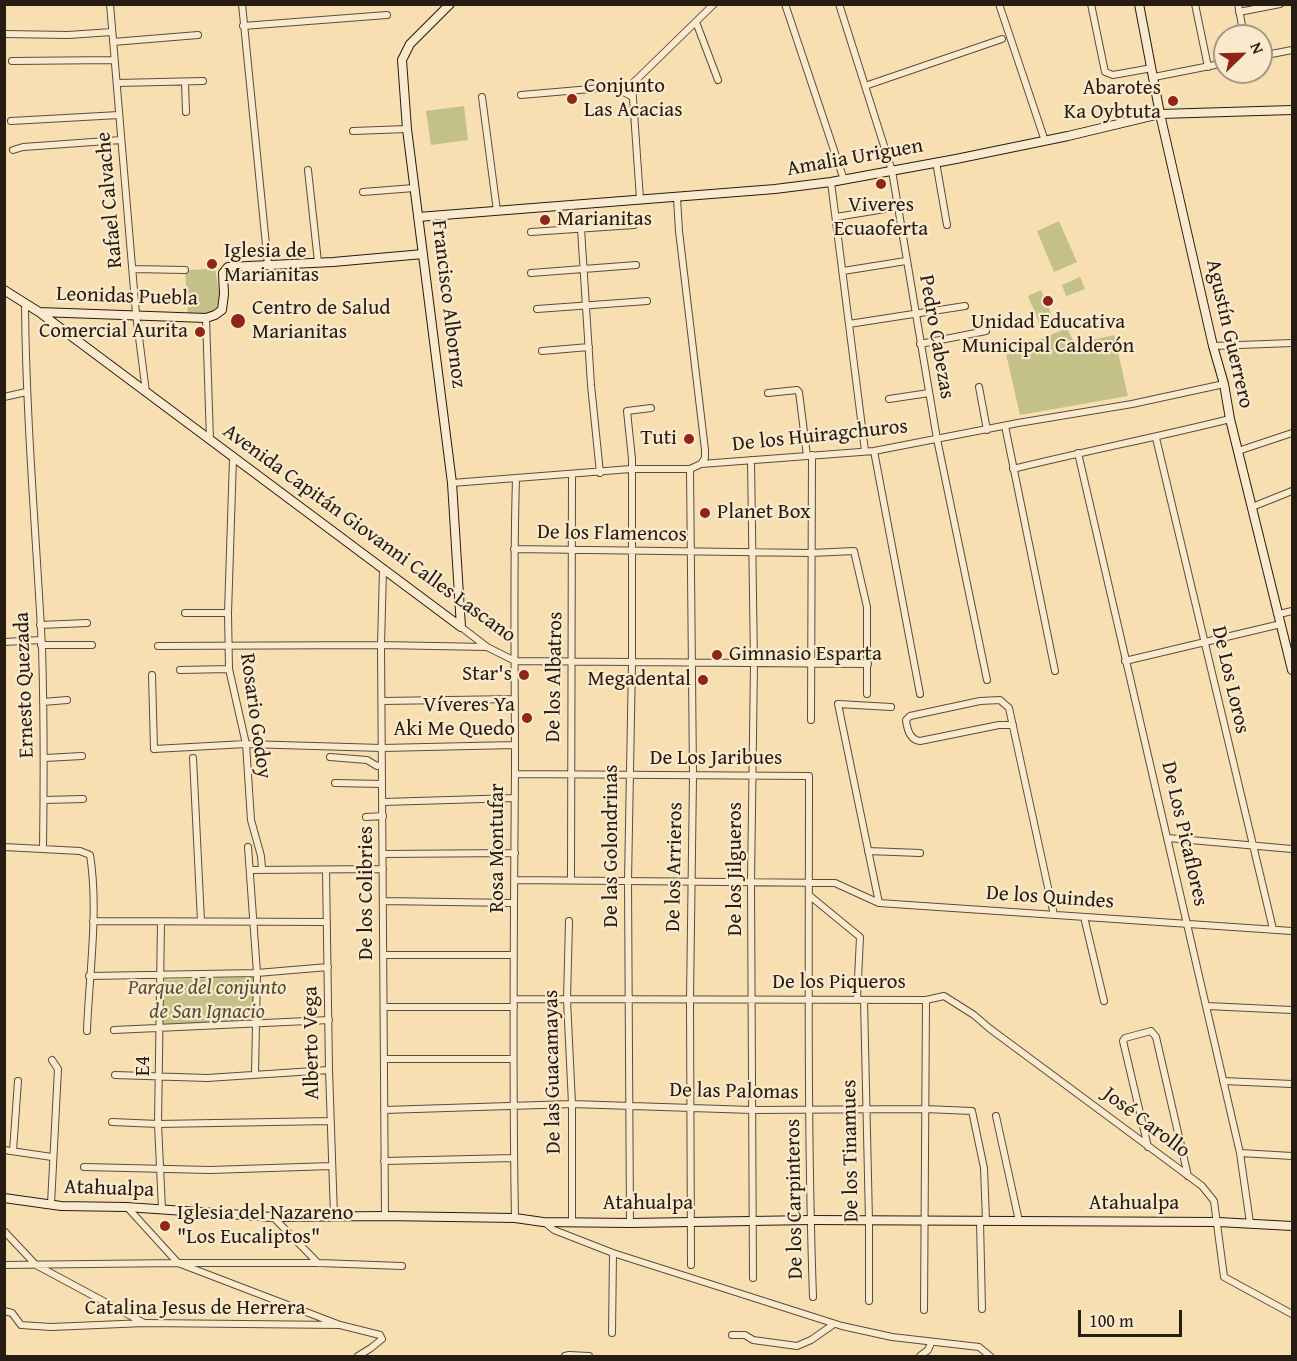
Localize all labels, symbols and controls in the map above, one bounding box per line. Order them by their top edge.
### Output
north arrow [1213,24,1273,84]
text: N [1245,38,1271,57]
place label: Conjunto Las Acacias [584,74,683,124]
place label: Abarotes Ka Oybtuta [1064,76,1161,126]
marker: Conjunto Las Acacias [565,92,579,106]
marker: Abarotes Ka Oybtuta [1166,94,1180,108]
street label: Rafael Calvache [91,131,129,269]
street label: Amalia Uriguen [785,134,925,182]
marker: Viveres Ecuaoferta [874,177,888,191]
place label: Viveres Ecuaoferta [834,193,928,243]
place label: Marianitas [557,207,652,233]
marker: Marianitas [538,213,552,227]
street label: Francisco Albornoz [425,219,471,389]
place label: Iglesia de Marianitas [224,239,319,289]
marker: Iglesia de Marianitas [205,257,219,271]
street label: Agustín Guerrero [1200,257,1258,411]
street label: Pedro Cabezas [913,273,959,401]
street label: Leonidas Puebla [56,282,198,312]
marker: Unidad Educativa Municipal Calderón [1041,294,1055,308]
place label: Centro de Salud Marianitas [252,296,390,346]
place label: Unidad Educativa Municipal Calderón [962,310,1134,360]
marker: Centro de Salud Marianitas [229,312,247,330]
place label: Comercial Aurita [39,319,188,345]
marker: Comercial Aurita [193,325,207,339]
street label: De los Huiragchuros [731,414,909,458]
street label: Avenida Capitán Giovanni Calles Lascano [218,419,520,649]
place label: Tuti [641,426,677,452]
marker: Tuti [682,432,696,446]
place label: Planet Box [717,500,811,526]
marker: Planet Box [698,506,712,520]
street label: De los Flamencos [537,520,687,548]
street label: Ernesto Quezada [10,611,40,759]
street label: De los Albatros [541,611,569,743]
street label: De Los Loros [1205,624,1255,736]
place label: Gimnasio Esparta [729,642,882,668]
marker: Gimnasio Esparta [710,648,724,662]
street label: Rosario Godoy [234,652,276,780]
place label: Star's [462,662,512,688]
place label: Megadental [587,667,691,693]
marker: Star's [517,668,531,682]
marker: Megadental [696,673,710,687]
place label: Víveres Ya Aki Me Quedo [393,693,515,743]
marker: Víveres Ya Aki Me Quedo [520,711,534,725]
street label: De Los Jaribues [650,746,782,772]
street label: De Los Picaflores [1155,759,1213,909]
street label: De las Golondrinas [599,764,625,928]
street label: Rosa Montufar [485,783,511,913]
street label: De los Arrieros [661,802,689,932]
street label: De los Jilgueros [723,802,749,936]
street label: De los Colibries [354,826,380,960]
street label: De los Quindes [985,881,1115,915]
street label: De los Piqueros [772,970,906,996]
park label: Parque del conjunto de San Ignacio [128,976,286,1026]
street label: Alberto Vega [298,986,326,1100]
street label: De las Guacamayas [539,990,567,1154]
street label: E4 [131,1056,157,1076]
street label: De las Palomas [669,1078,799,1106]
street label: De los Tinamues [837,1079,865,1223]
street label: José Carollo [1097,1082,1195,1164]
street label: De los Carpinteros [781,1119,809,1279]
street label: Atahualpa [63,1175,155,1203]
street label: Atahualpa [603,1191,693,1217]
street label: Atahualpa [1089,1191,1179,1217]
place label: Iglesia del Nazareno "Los Eucaliptos" [177,1201,353,1251]
marker: Iglesia del Nazareno "Los Eucaliptos" [158,1219,172,1233]
street label: Catalina Jesus de Herrera [85,1296,305,1322]
scale bar [1081,1298,1184,1336]
text: 100 m [1089,1307,1134,1334]

